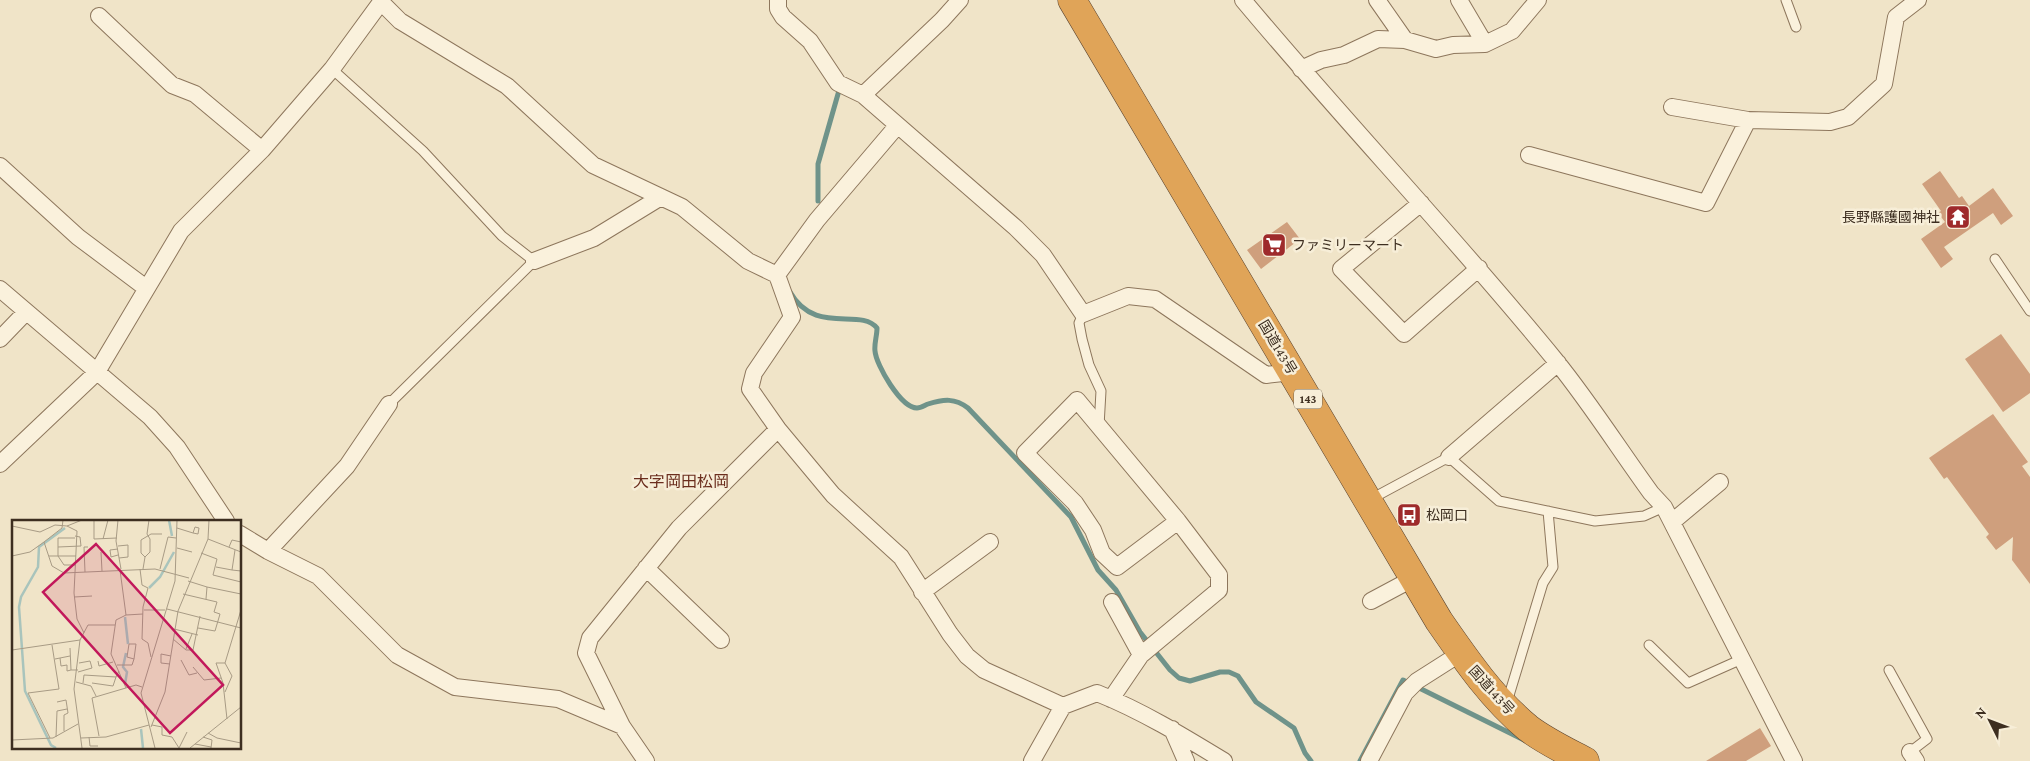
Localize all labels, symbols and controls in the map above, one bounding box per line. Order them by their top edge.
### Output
temple icon: 長野縣護國神社 [1945,204,1971,230]
place label: 長野縣護國神社 [1842,209,1940,225]
supermarket icon: ファミリーマート [1261,232,1287,258]
place label: ファミリーマート [1292,237,1404,253]
street label: 国道143号 [1256,317,1300,377]
road number: 143 [1294,389,1322,408]
district label: 大字岡田松岡 [633,473,729,490]
bus stop icon: 松岡口 [1396,502,1422,528]
place label: 松岡口 [1426,507,1468,523]
inset map [12,520,241,748]
street label: 国道143号 [1466,662,1518,718]
north arrow [1965,696,2015,746]
text: N [1971,703,1990,721]

